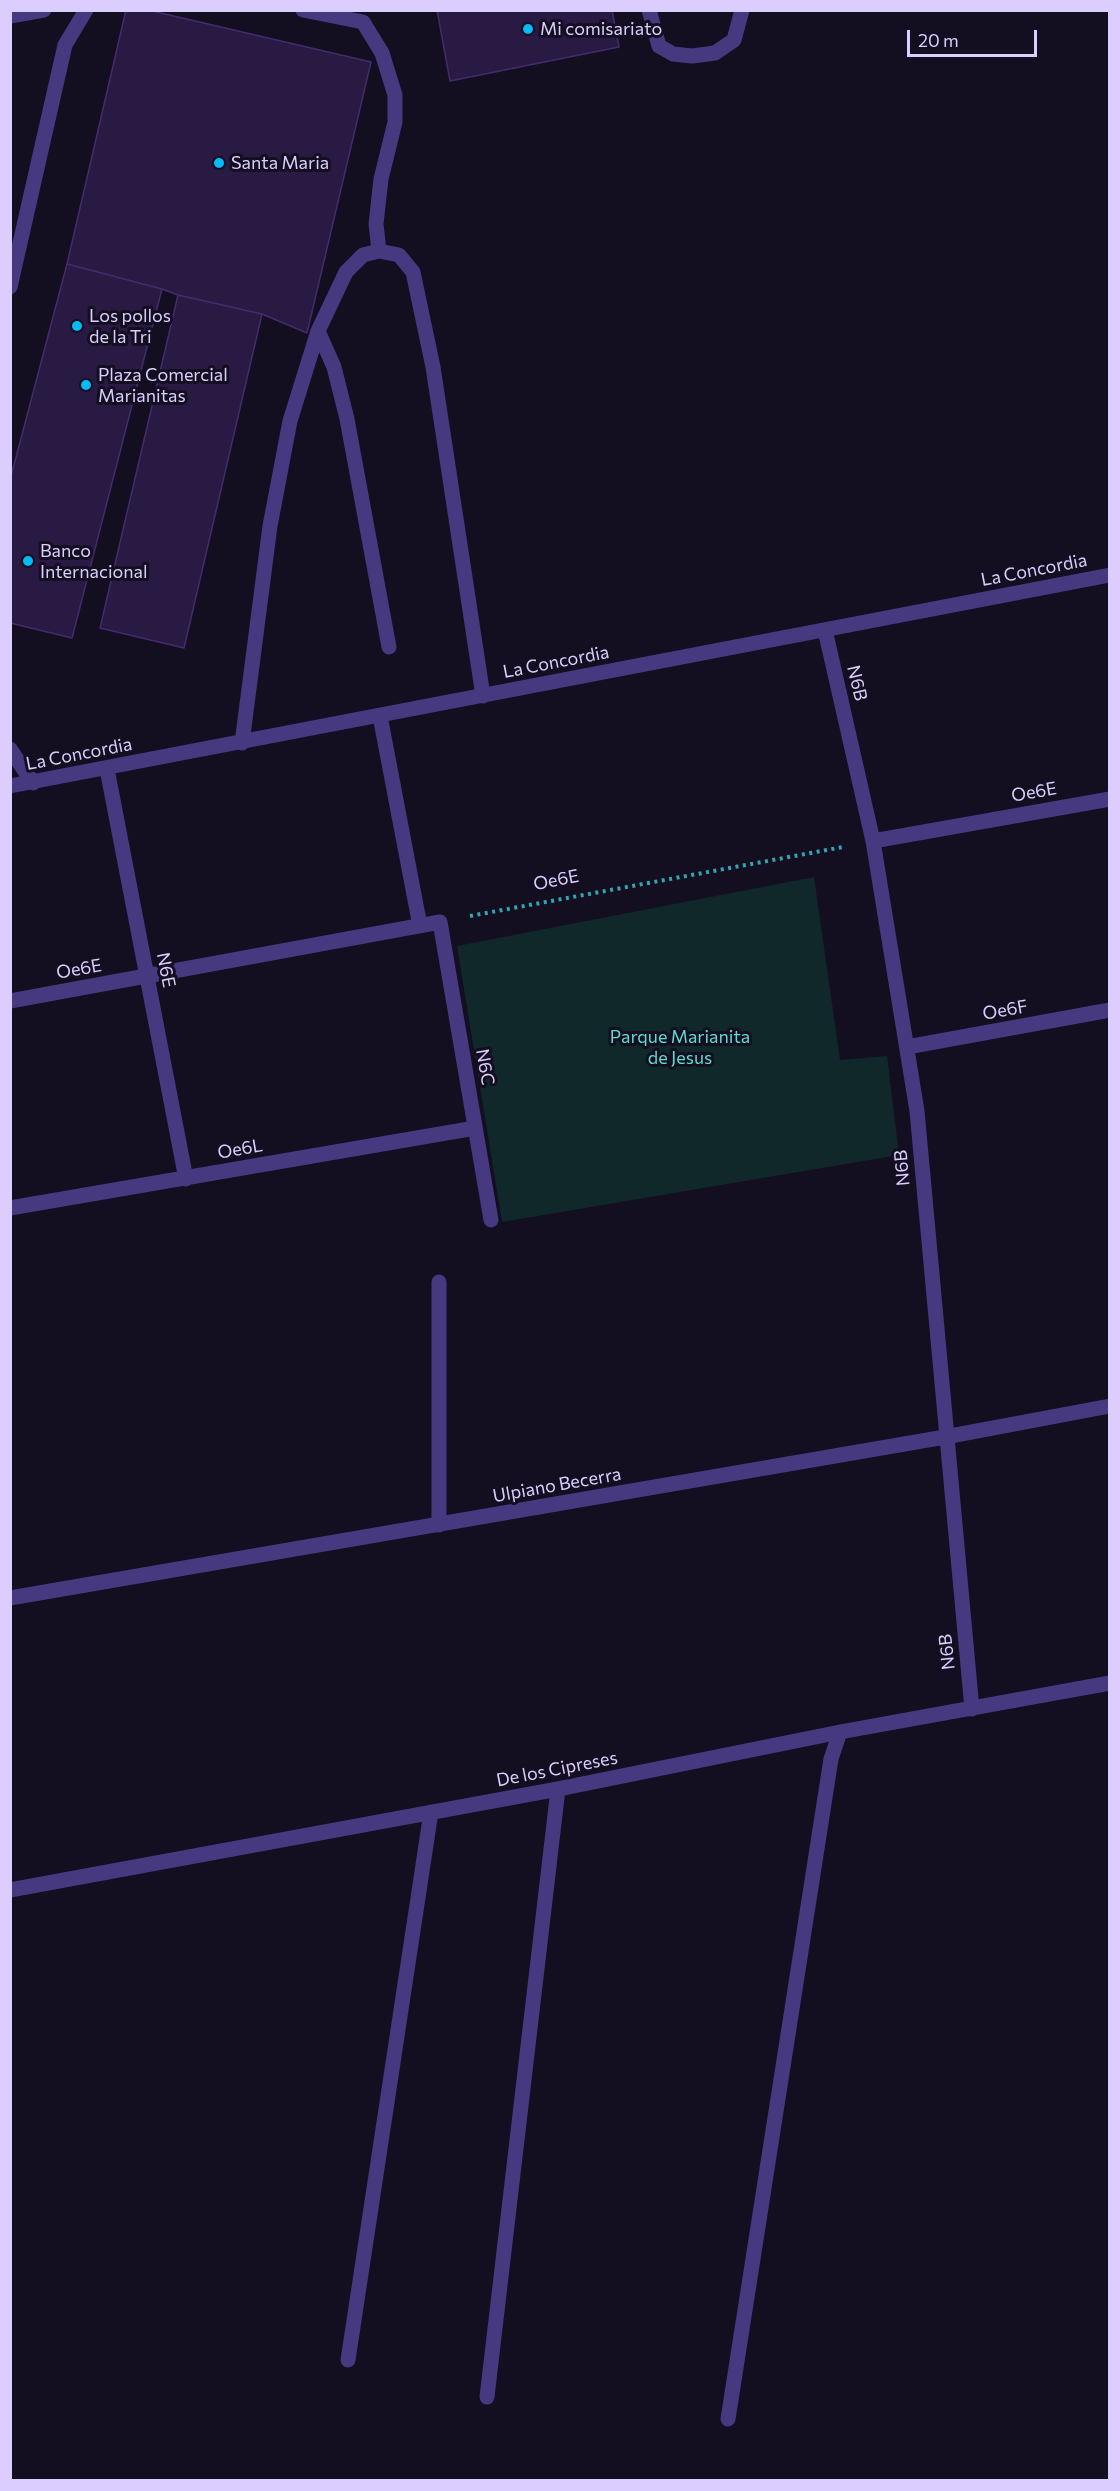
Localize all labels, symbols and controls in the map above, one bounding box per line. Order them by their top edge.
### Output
place label: Mi comisariato [540,18,662,40]
scale bar [910,18,1040,56]
marker: Mi comisariato [521,22,535,36]
text: 20 m [918,29,959,51]
place label: Santa Maria [231,152,329,174]
marker: Santa Maria [212,156,226,170]
place label: Los pollos de la Tri [89,305,171,348]
marker: Los pollos de la Tri [70,319,84,333]
place label: Plaza Comercial Marianitas [98,364,228,406]
marker: Plaza Comercial Marianitas [79,378,93,392]
place label: Banco Internacional [40,540,148,582]
street label: La Concordia [979,549,1089,591]
marker: Banco Internacional [21,554,35,568]
street label: La Concordia [501,641,611,683]
street label: N6B [842,663,872,703]
street label: La Concordia [24,733,134,775]
street label: Oe6E [1010,777,1058,807]
street label: Oe6E [531,865,581,895]
street label: N6E [152,951,180,989]
street label: Oe6E [55,954,103,984]
street label: Oe6F [981,995,1029,1025]
park label: Parque Marianita de Jesus [610,1026,750,1068]
street label: N6C [471,1047,499,1087]
street label: Oe6L [216,1134,264,1164]
street label: N6B [890,1149,914,1187]
street label: Ulpiano Becerra [491,1463,623,1507]
street label: N6B [934,1633,960,1671]
street label: De los Cipreses [495,1747,619,1791]

